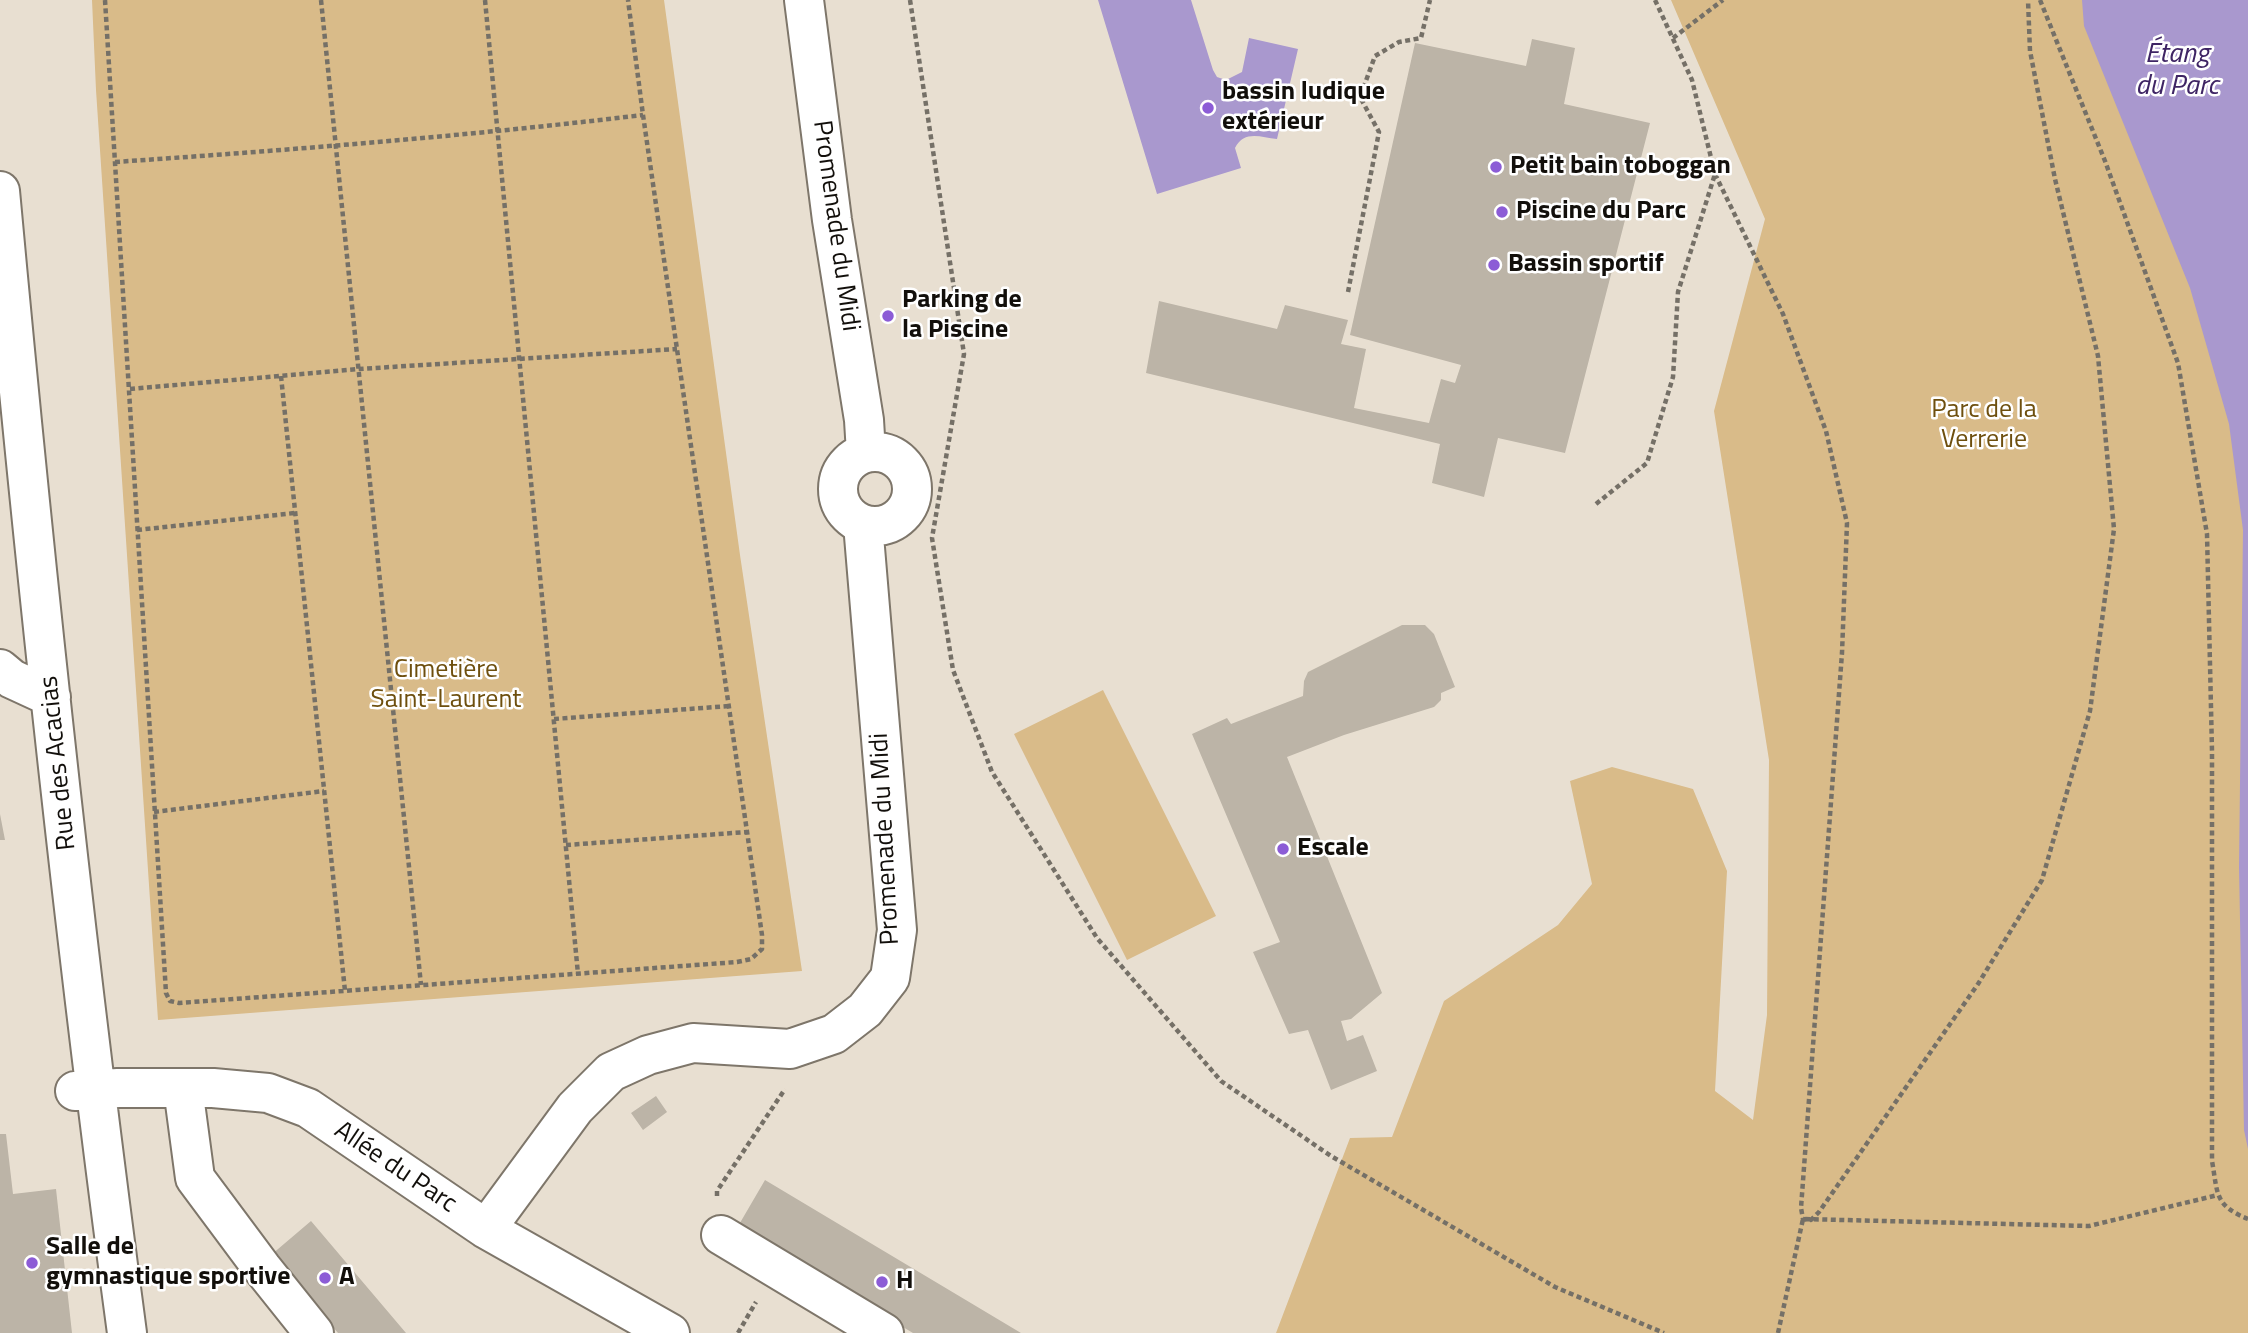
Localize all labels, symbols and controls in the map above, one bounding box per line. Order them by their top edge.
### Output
water label: Étang du Parc [2135,38,2219,104]
place label: bassin ludique extérieur [1222,77,1385,138]
marker: bassin ludique extérieur [1200,100,1216,116]
street label: Promenade du Midi [805,119,865,333]
place label: Petit bain toboggan [1510,151,1731,183]
marker: Petit bain toboggan [1488,159,1504,175]
place label: Piscine du Parc [1516,196,1686,228]
marker: Piscine du Parc [1494,204,1510,220]
place label: Bassin sportif [1508,249,1664,281]
marker: Bassin sportif [1486,257,1502,273]
place label: Parking de la Piscine [902,285,1022,346]
marker: Parking de la Piscine [880,308,896,324]
park label: Parc de la Verrerie [1931,395,2037,457]
park label: Cimetière Saint-Laurent [371,655,521,716]
street label: Rue des Acacias [34,674,84,852]
street label: Promenade du Midi [865,732,907,946]
place label: Escale [1297,833,1369,865]
marker: Escale [1275,841,1291,857]
street label: Allée du Parc [328,1116,462,1220]
place label: Salle de gymnastique sportive [46,1232,290,1294]
marker: Salle de gymnastique sportive [24,1255,40,1271]
place label: A [339,1262,355,1294]
place label: H [896,1266,914,1298]
marker: A [317,1270,333,1286]
marker: H [874,1274,890,1290]

